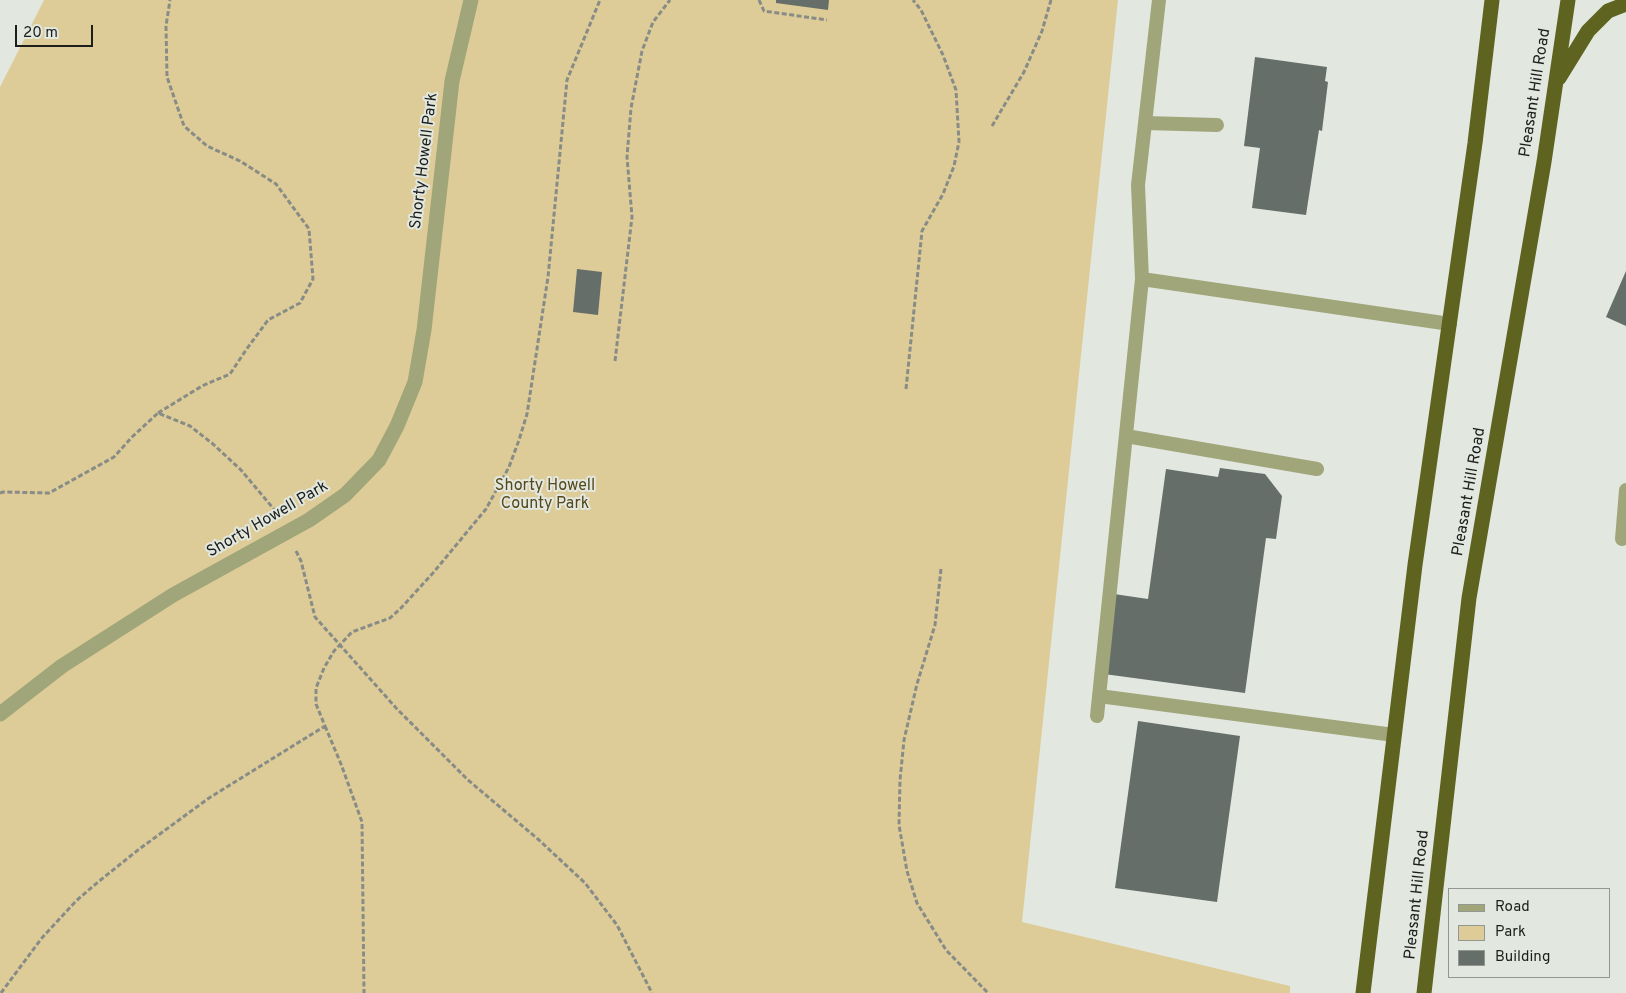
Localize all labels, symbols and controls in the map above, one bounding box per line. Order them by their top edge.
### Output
scale bar [18,15,95,47]
text: 20 m [23,24,58,43]
street label: Pleasant Hill Road [1516,27,1556,159]
street label: Shorty Howell Park [407,92,443,230]
street label: Pleasant Hill Road [1449,426,1491,558]
street label: Shorty Howell Park [204,477,332,563]
park label: Shorty Howell County Park [495,477,595,515]
street label: Pleasant Hill Road [1402,829,1434,961]
legend [1448,888,1611,978]
text: Road [1495,898,1530,917]
text: Park [1495,923,1526,942]
text: Building [1495,948,1550,967]

